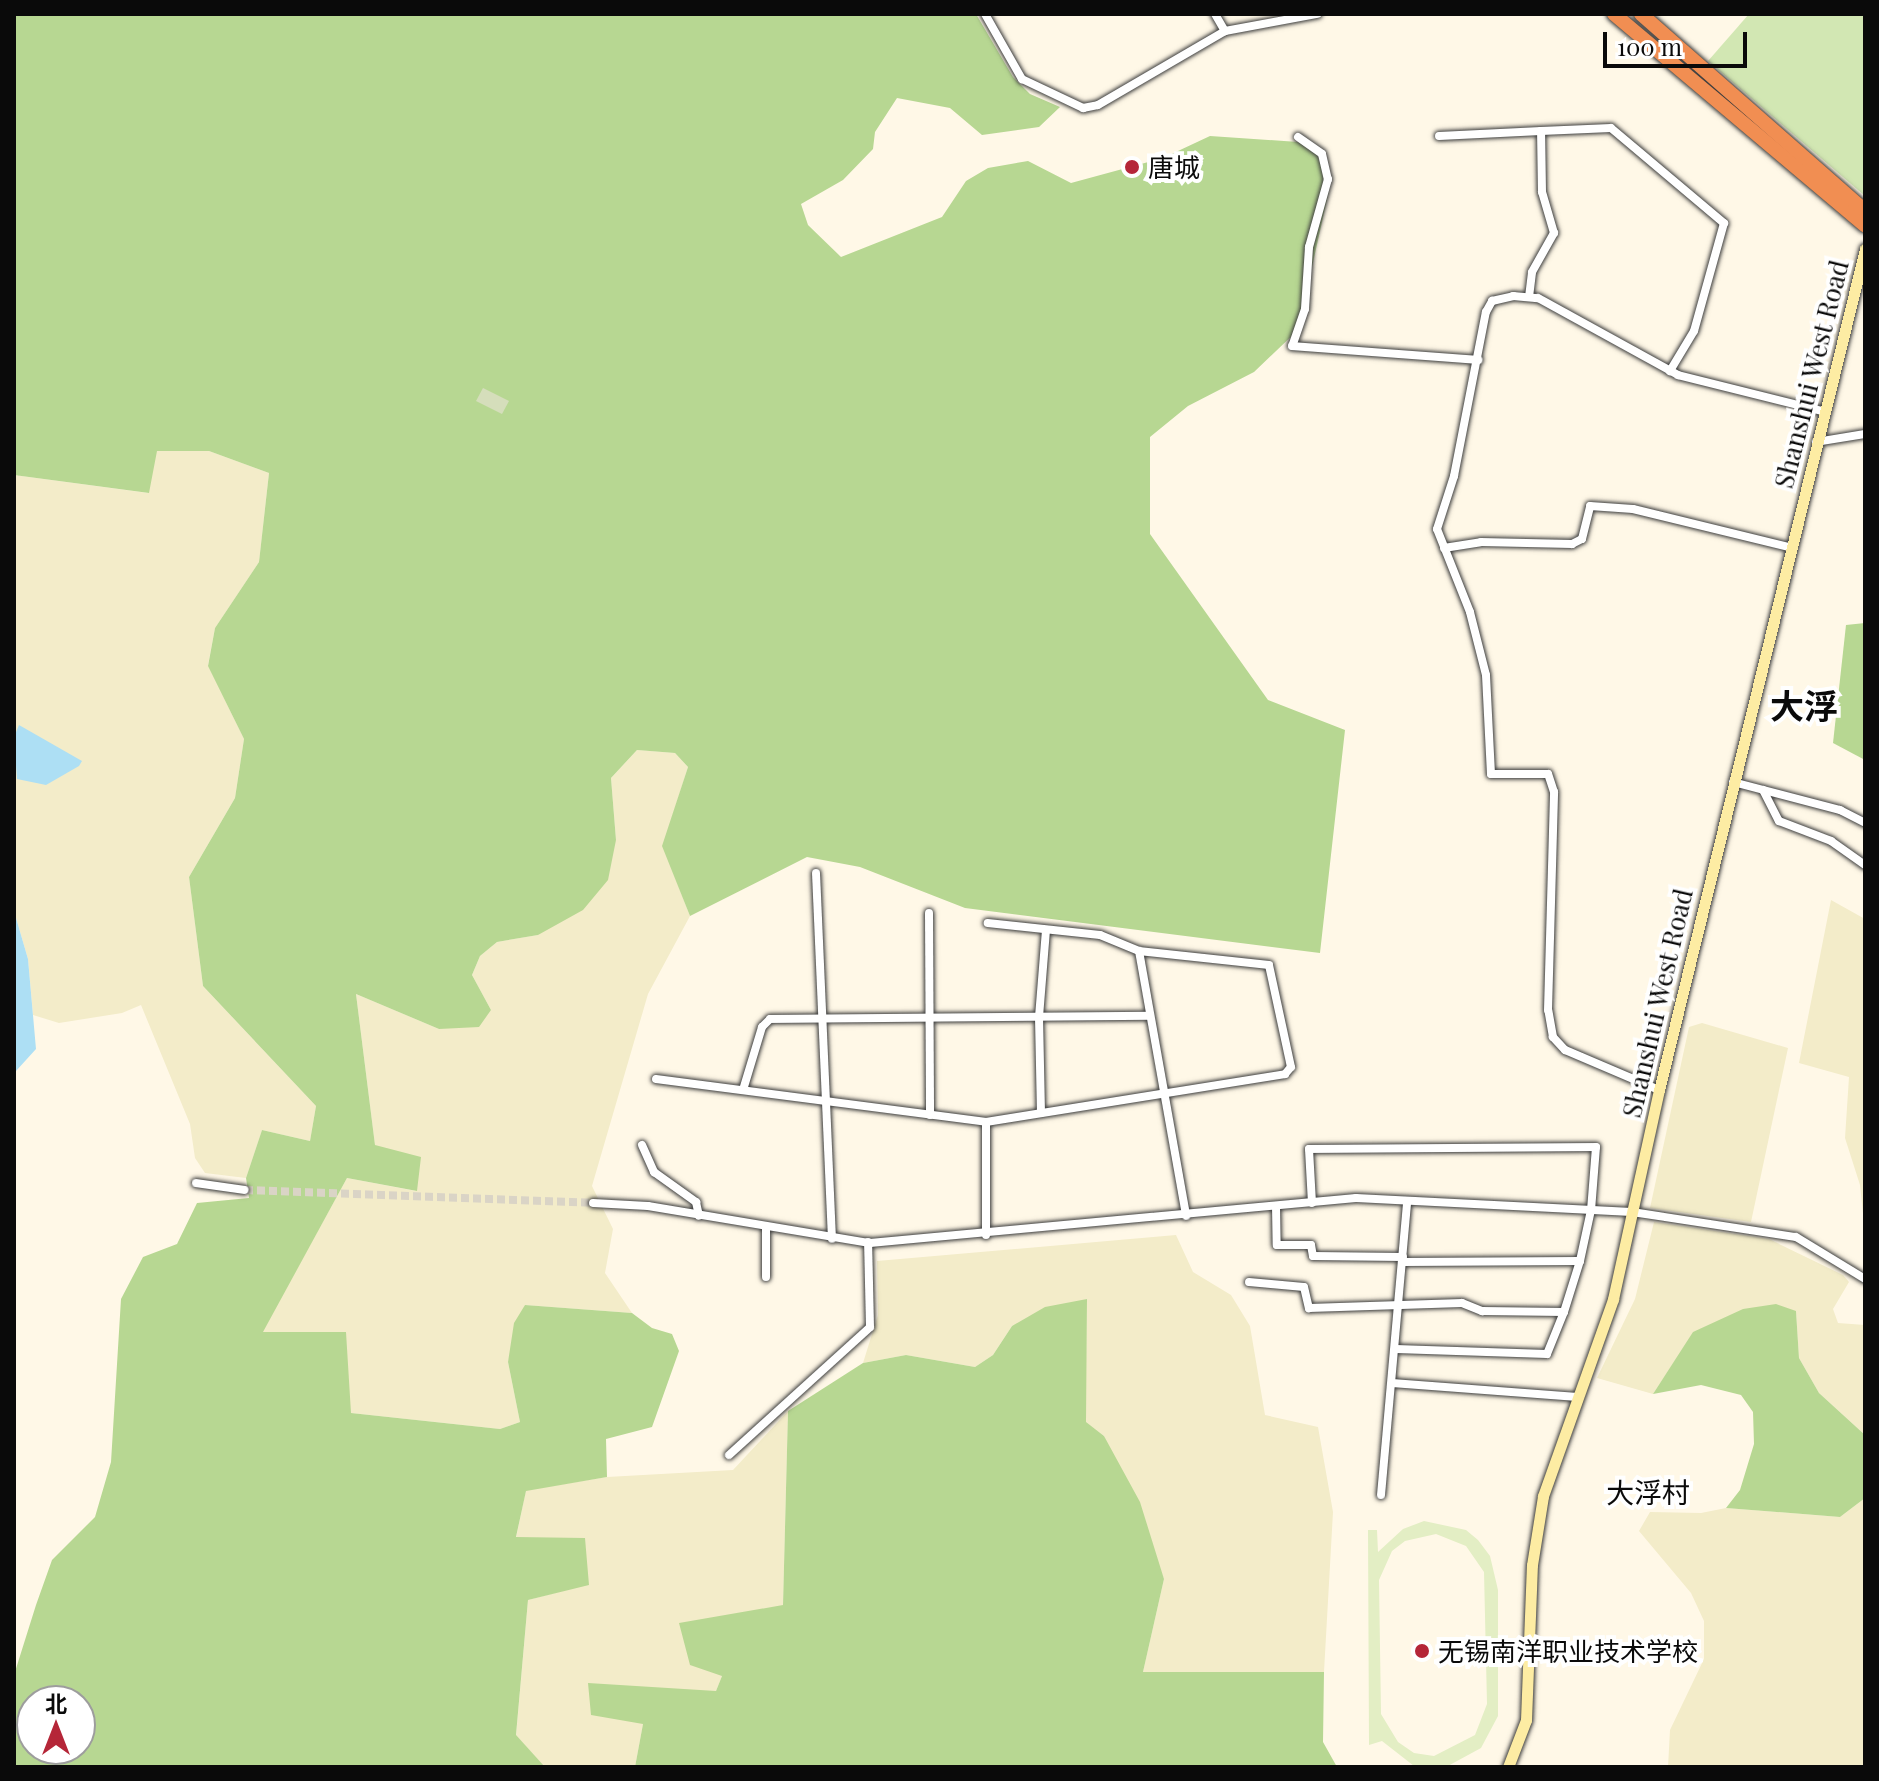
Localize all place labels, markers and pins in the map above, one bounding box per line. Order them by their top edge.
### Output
place label: 唐城 [1148,151,1200,183]
marker: 唐城 [1123,158,1141,176]
place label: 无锡南洋职业技术学校 [1438,1635,1698,1667]
marker: 无锡南洋职业技术学校 [1413,1642,1431,1660]

